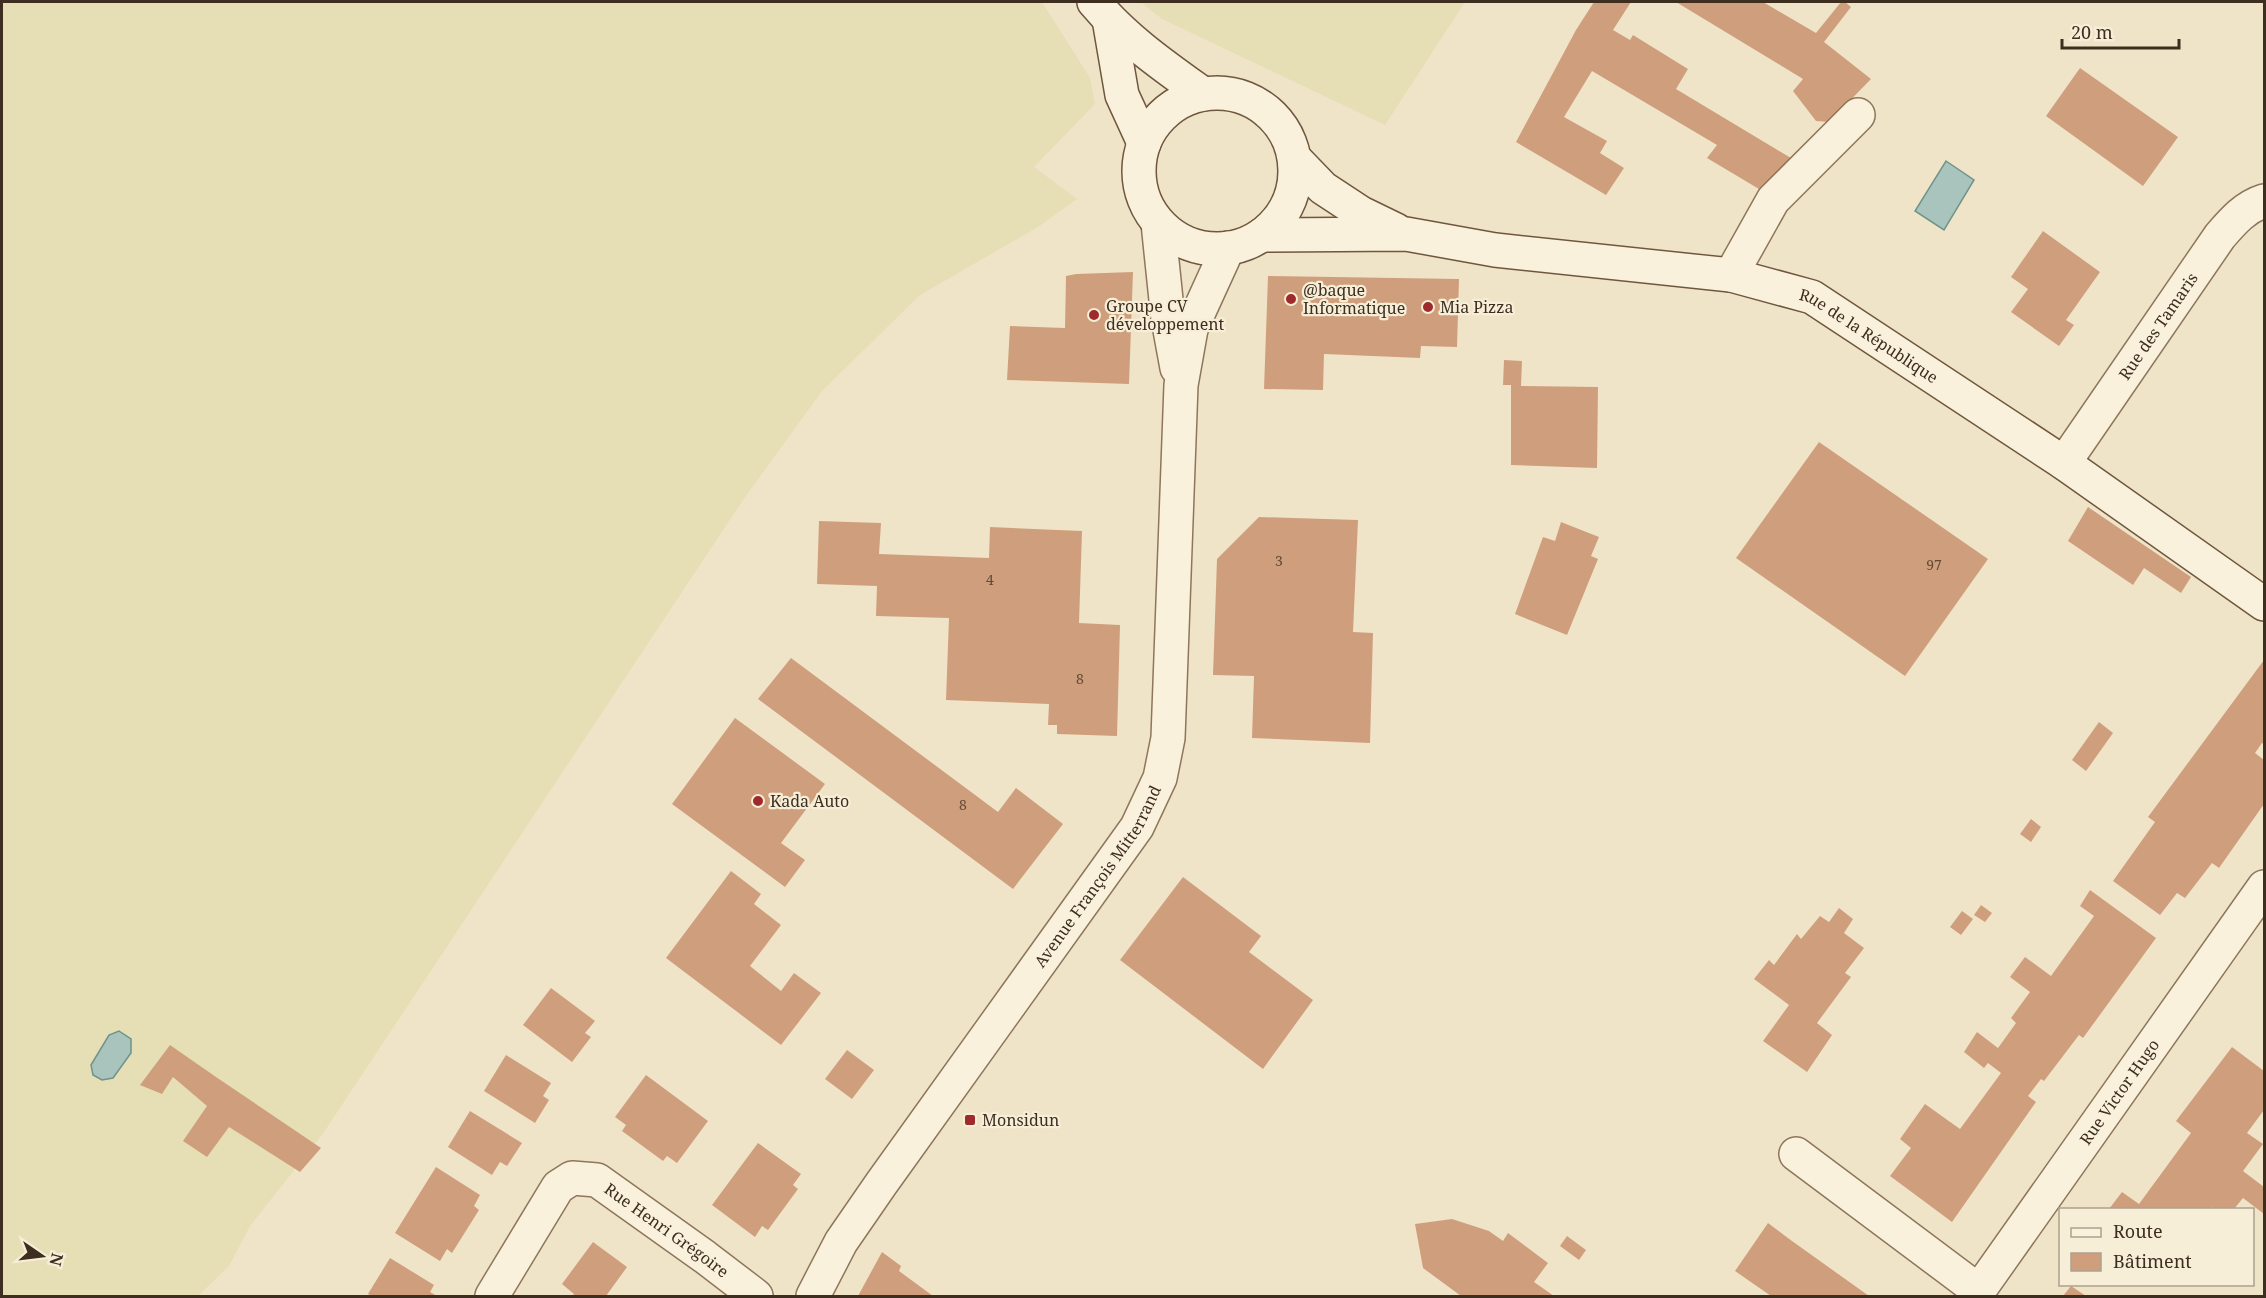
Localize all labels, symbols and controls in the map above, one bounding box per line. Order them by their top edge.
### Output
scale bar [2062,12,2179,50]
text: 20 m [2071,20,2113,44]
street label: Rue des Tamaris [2113,268,2203,384]
place label: @baque Informatique [1303,279,1405,319]
street label: Rue de la République [1797,283,1943,388]
marker: @baque Informatique [1284,292,1298,306]
place label: Groupe CV développement [1106,295,1225,335]
place label: Mia Pizza [1440,296,1513,318]
marker: Mia Pizza [1421,300,1435,314]
marker: Groupe CV développement [1087,308,1101,322]
house number: 3 [1275,551,1283,570]
house number: 97 [1926,555,1942,574]
house number: 4 [986,570,994,589]
house number: 8 [1076,669,1084,688]
street label: Avenue François Mitterrand [1029,782,1166,972]
place label: Kada Auto [770,790,849,812]
marker: Kada Auto [751,794,765,808]
house number: 8 [959,795,967,814]
street label: Rue Victor Hugo [2074,1035,2164,1149]
place label: Monsidun [982,1109,1059,1131]
marker: Monsidun [963,1113,977,1127]
street label: Rue Henri Grégoire [600,1178,733,1282]
legend [2059,1208,2254,1286]
text: Route [2113,1219,2163,1243]
north arrow [12,1226,72,1286]
text: Bâtiment [2113,1249,2192,1273]
text: N [44,1251,69,1269]

